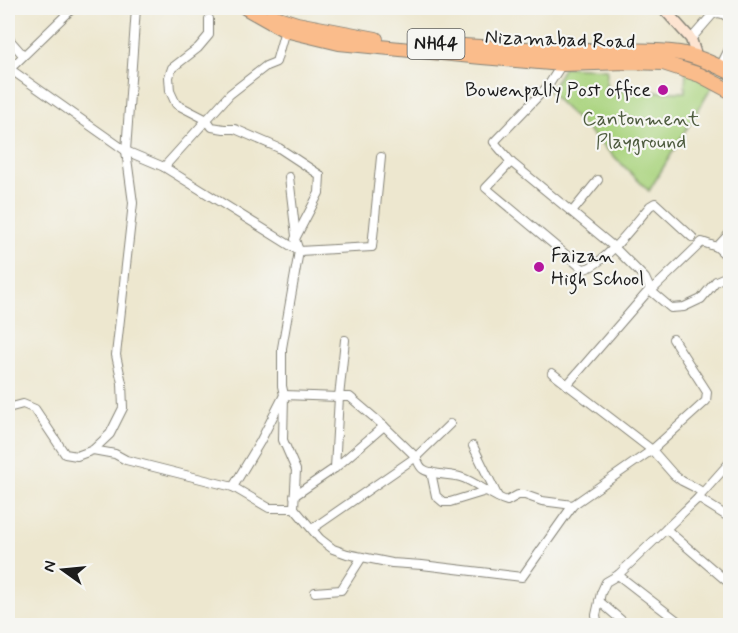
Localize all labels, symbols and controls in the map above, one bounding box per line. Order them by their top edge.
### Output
street label: Nizamabad Road [484,24,636,56]
road number: NH44 [408,29,464,59]
place label: Bowenpally Post office [465,77,651,104]
marker: Bowenpally Post office [656,83,670,97]
park label: Cantonment Playground [582,106,700,156]
place label: Faizan High School [551,243,644,295]
marker: Faizan High School [532,260,546,274]
north arrow [33,540,93,600]
text: N [38,559,61,574]

